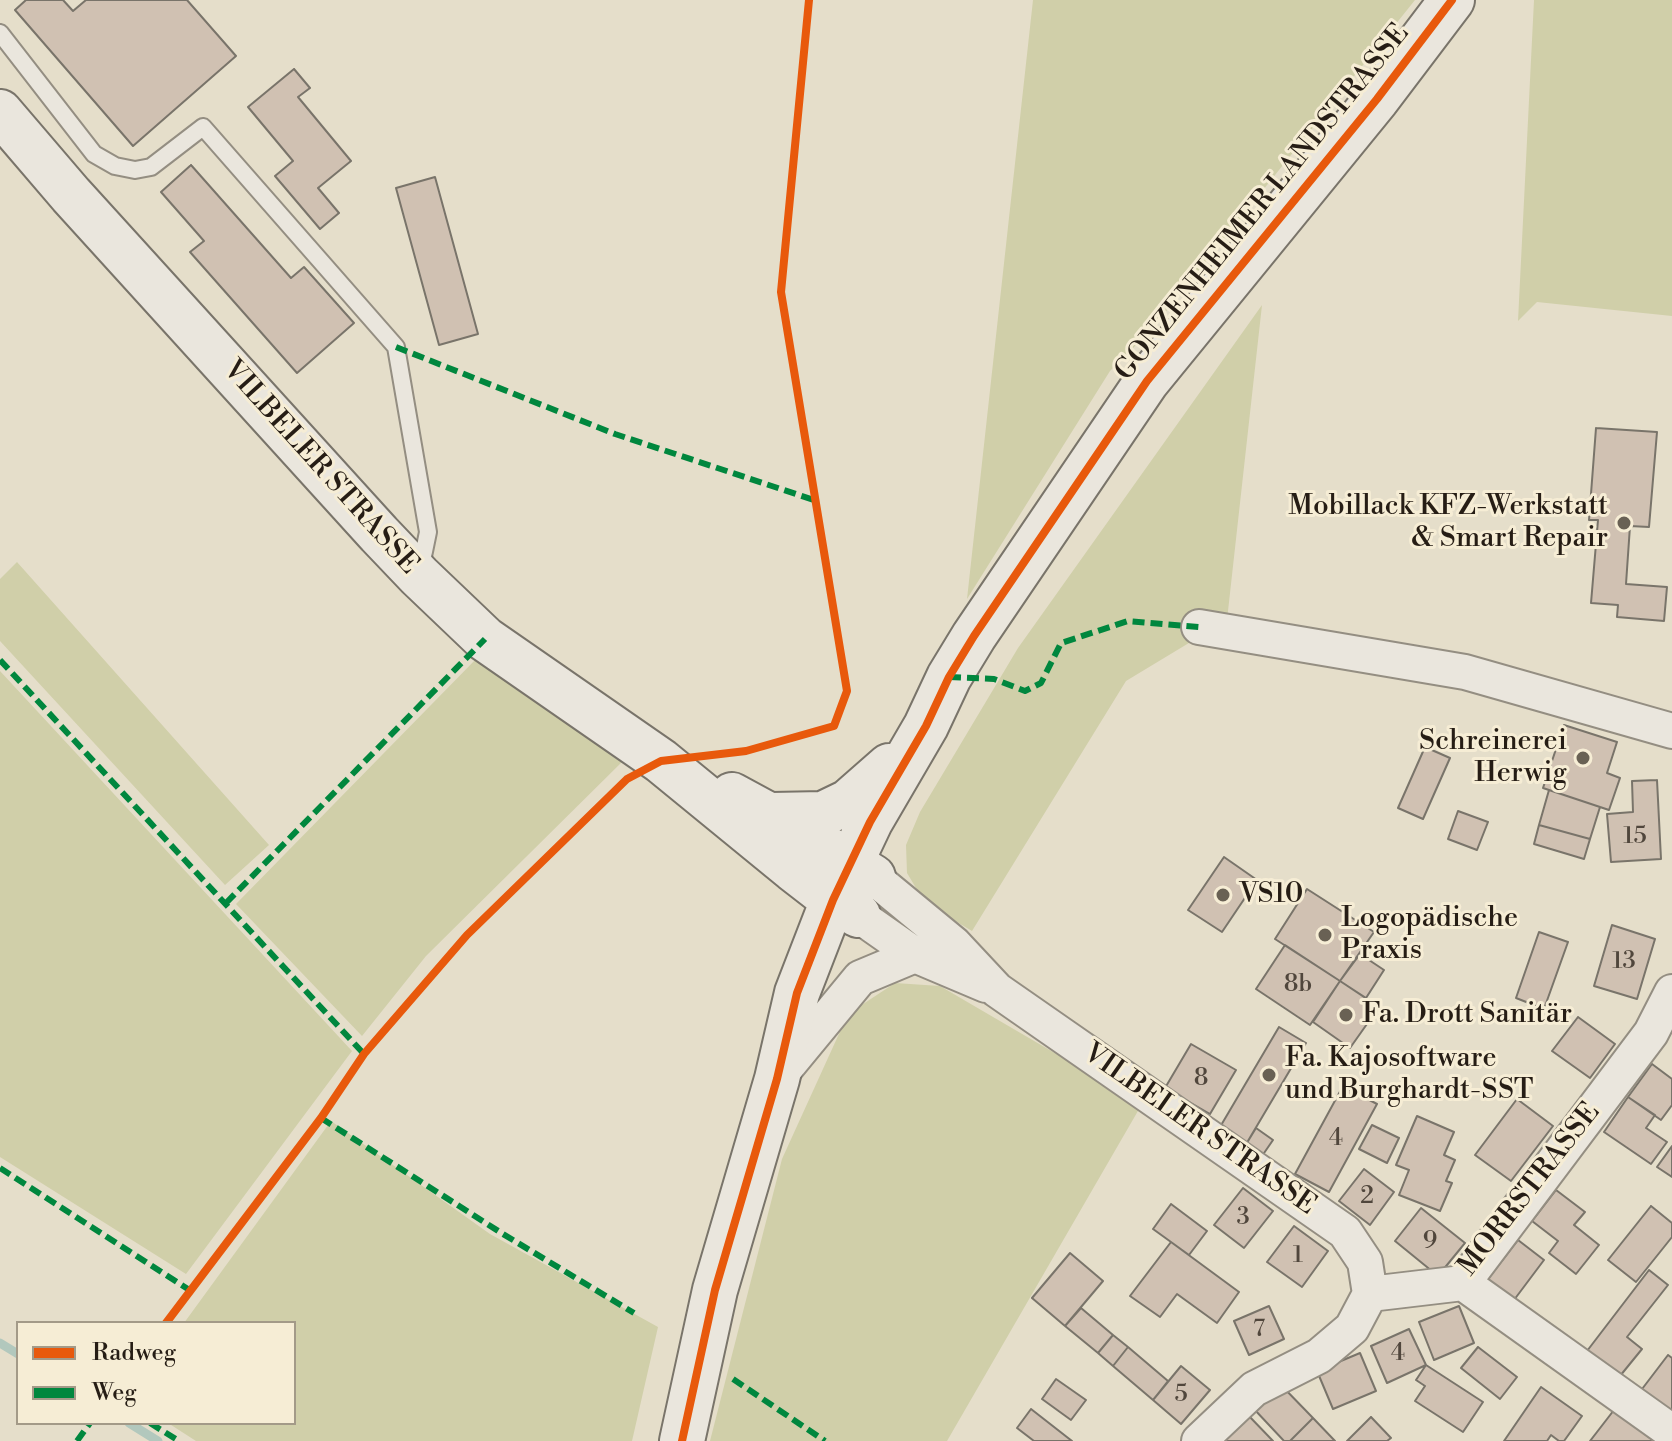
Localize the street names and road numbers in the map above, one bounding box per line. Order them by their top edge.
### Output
street label: GONZENHEIMER LANDSTRASSE [1109,18,1417,388]
street label: VILBELER STRASSE [215,354,425,582]
street label: VILBELER STRASSE [1076,1037,1322,1223]
street label: MORRSTRASSE [1452,1097,1608,1283]

